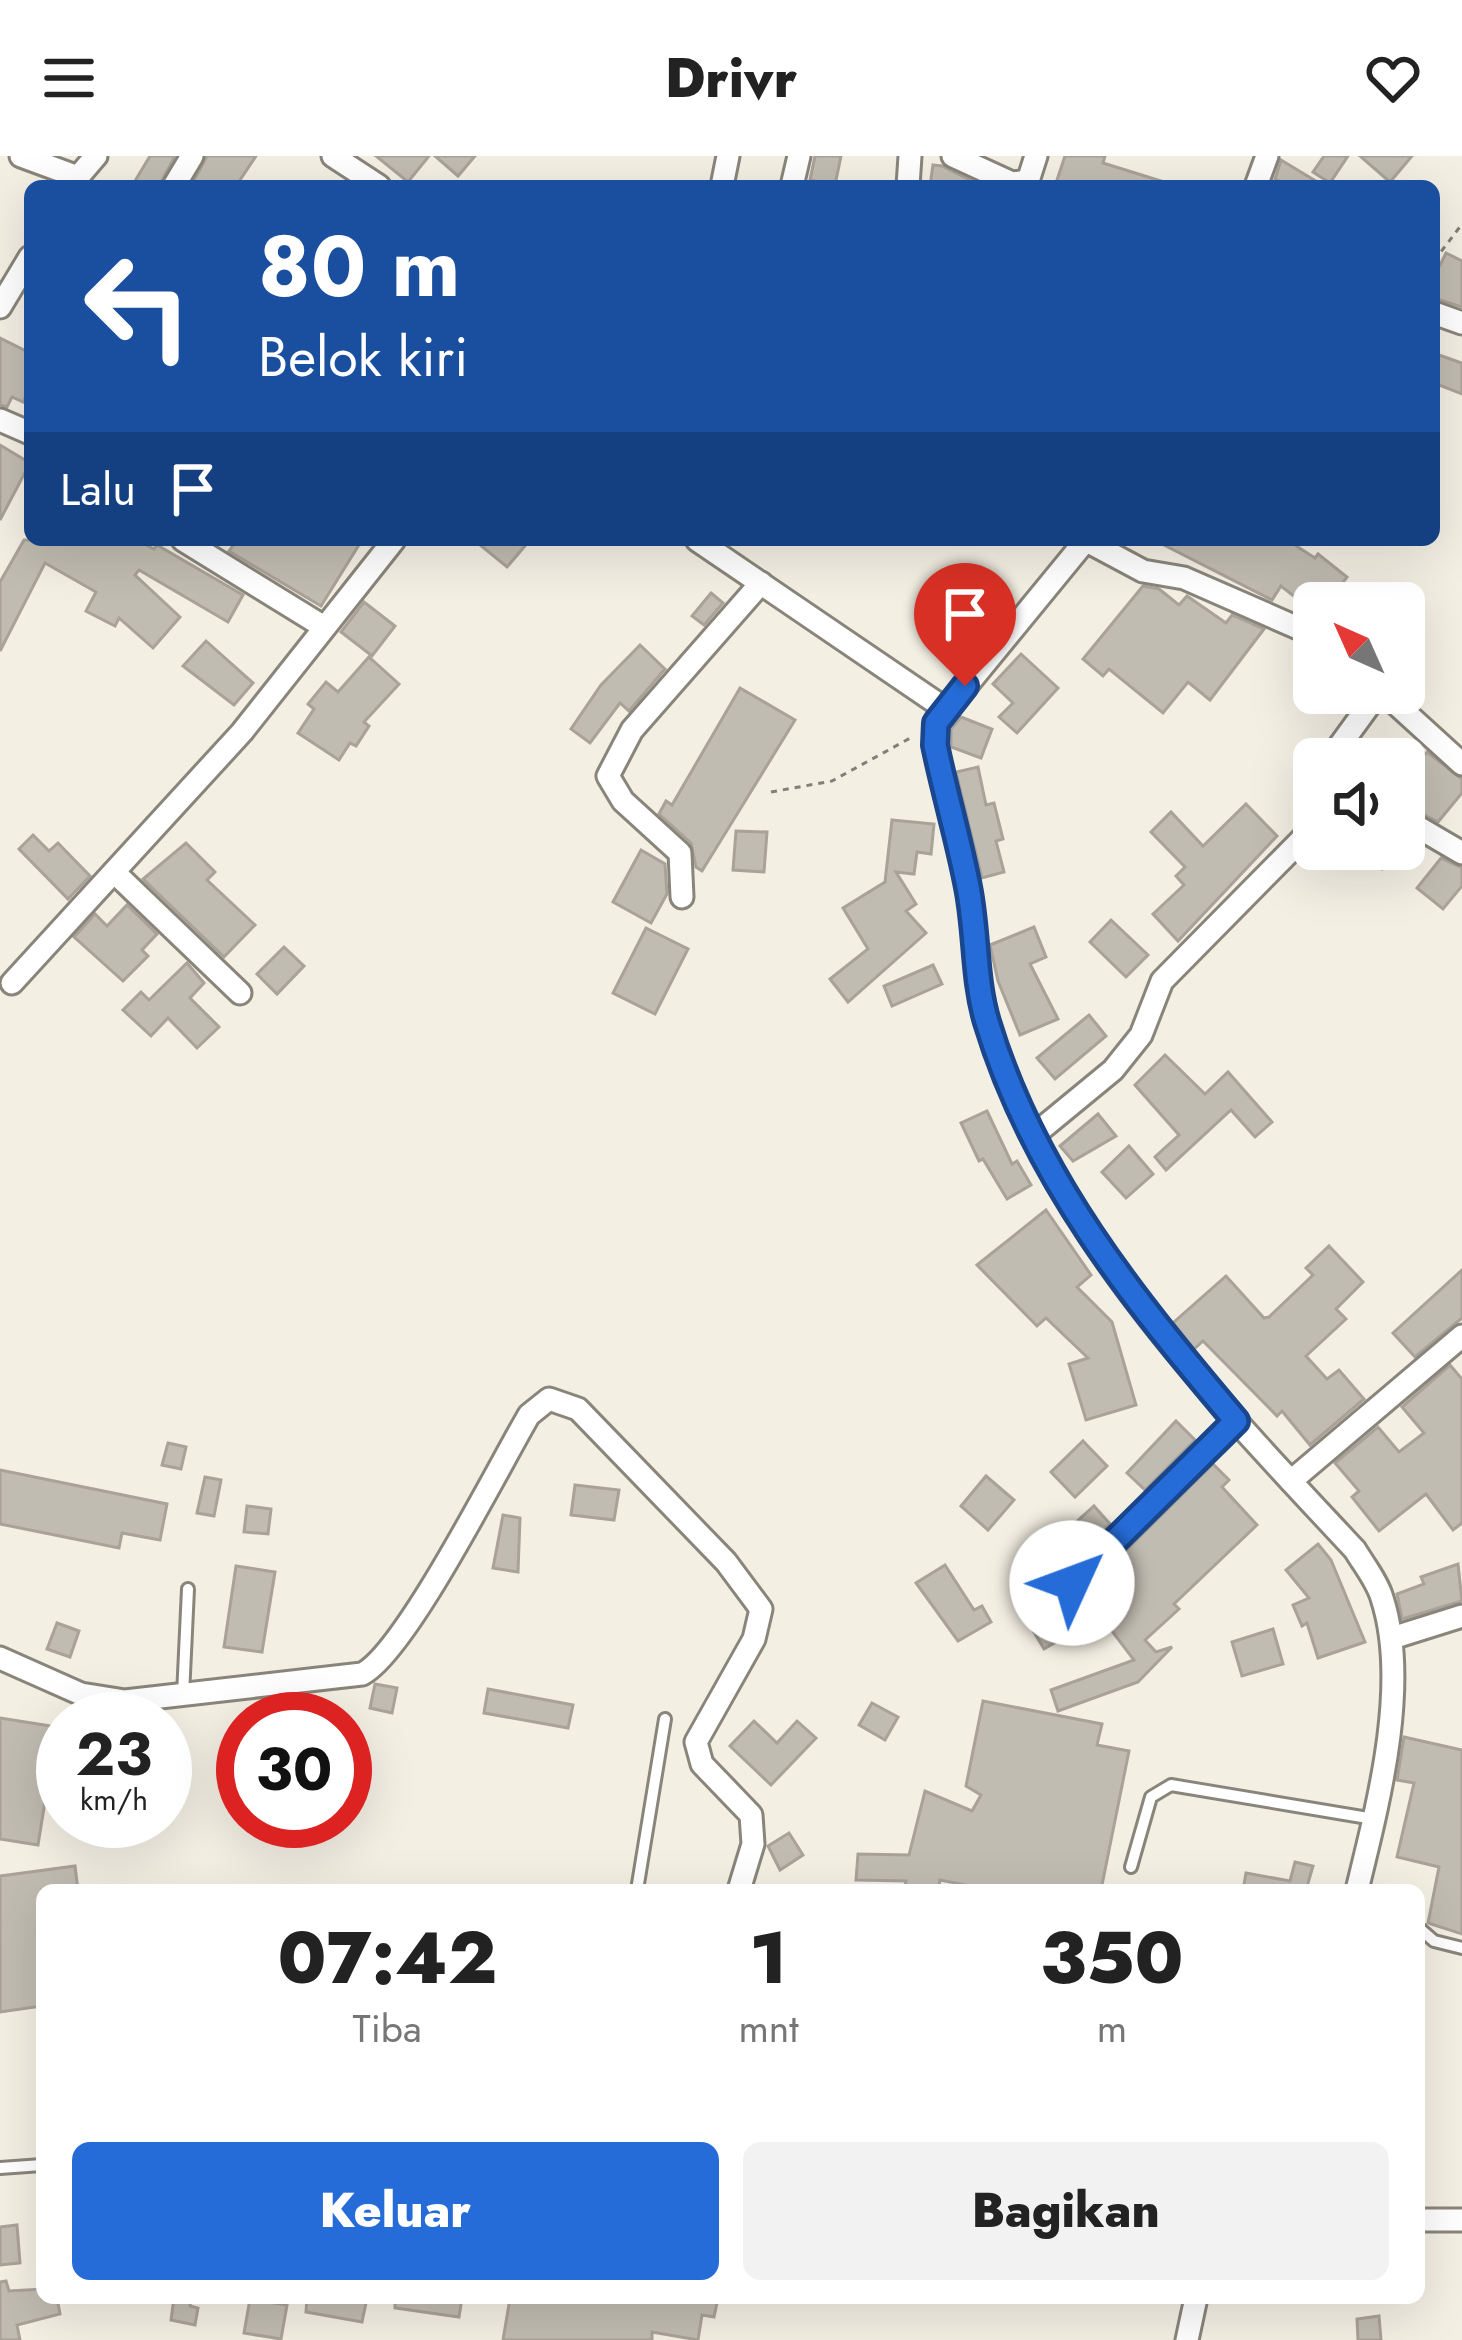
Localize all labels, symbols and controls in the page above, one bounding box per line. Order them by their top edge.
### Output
text: Drivr [665,39,797,117]
icon: menu [36,45,102,111]
icon: heart [1360,45,1426,111]
text: 80 m [258,206,460,328]
icon: left [60,228,216,384]
text: Belok kiri [258,318,468,396]
icon: arrive [160,456,226,522]
text: Lalu [60,457,136,522]
pin [914,563,1016,686]
icon: arrive [932,581,998,647]
north arrow [1293,582,1425,714]
map controls [1293,582,1425,870]
button: sound [1293,738,1425,870]
position arrow [1009,1520,1135,1646]
speed limit sign: 30 [216,1692,372,1848]
text: 23 [76,1711,152,1798]
text: km/h [80,1778,148,1821]
text: 07:42 [277,1906,497,2010]
text: 1 [750,1906,788,2010]
text: 350 [1040,1906,1184,2010]
text: Tiba [353,2000,422,2057]
text: mnt [738,2000,799,2057]
text: m [1097,2000,1127,2057]
button: Keluar [72,2142,719,2280]
button: Bagikan [743,2142,1389,2280]

